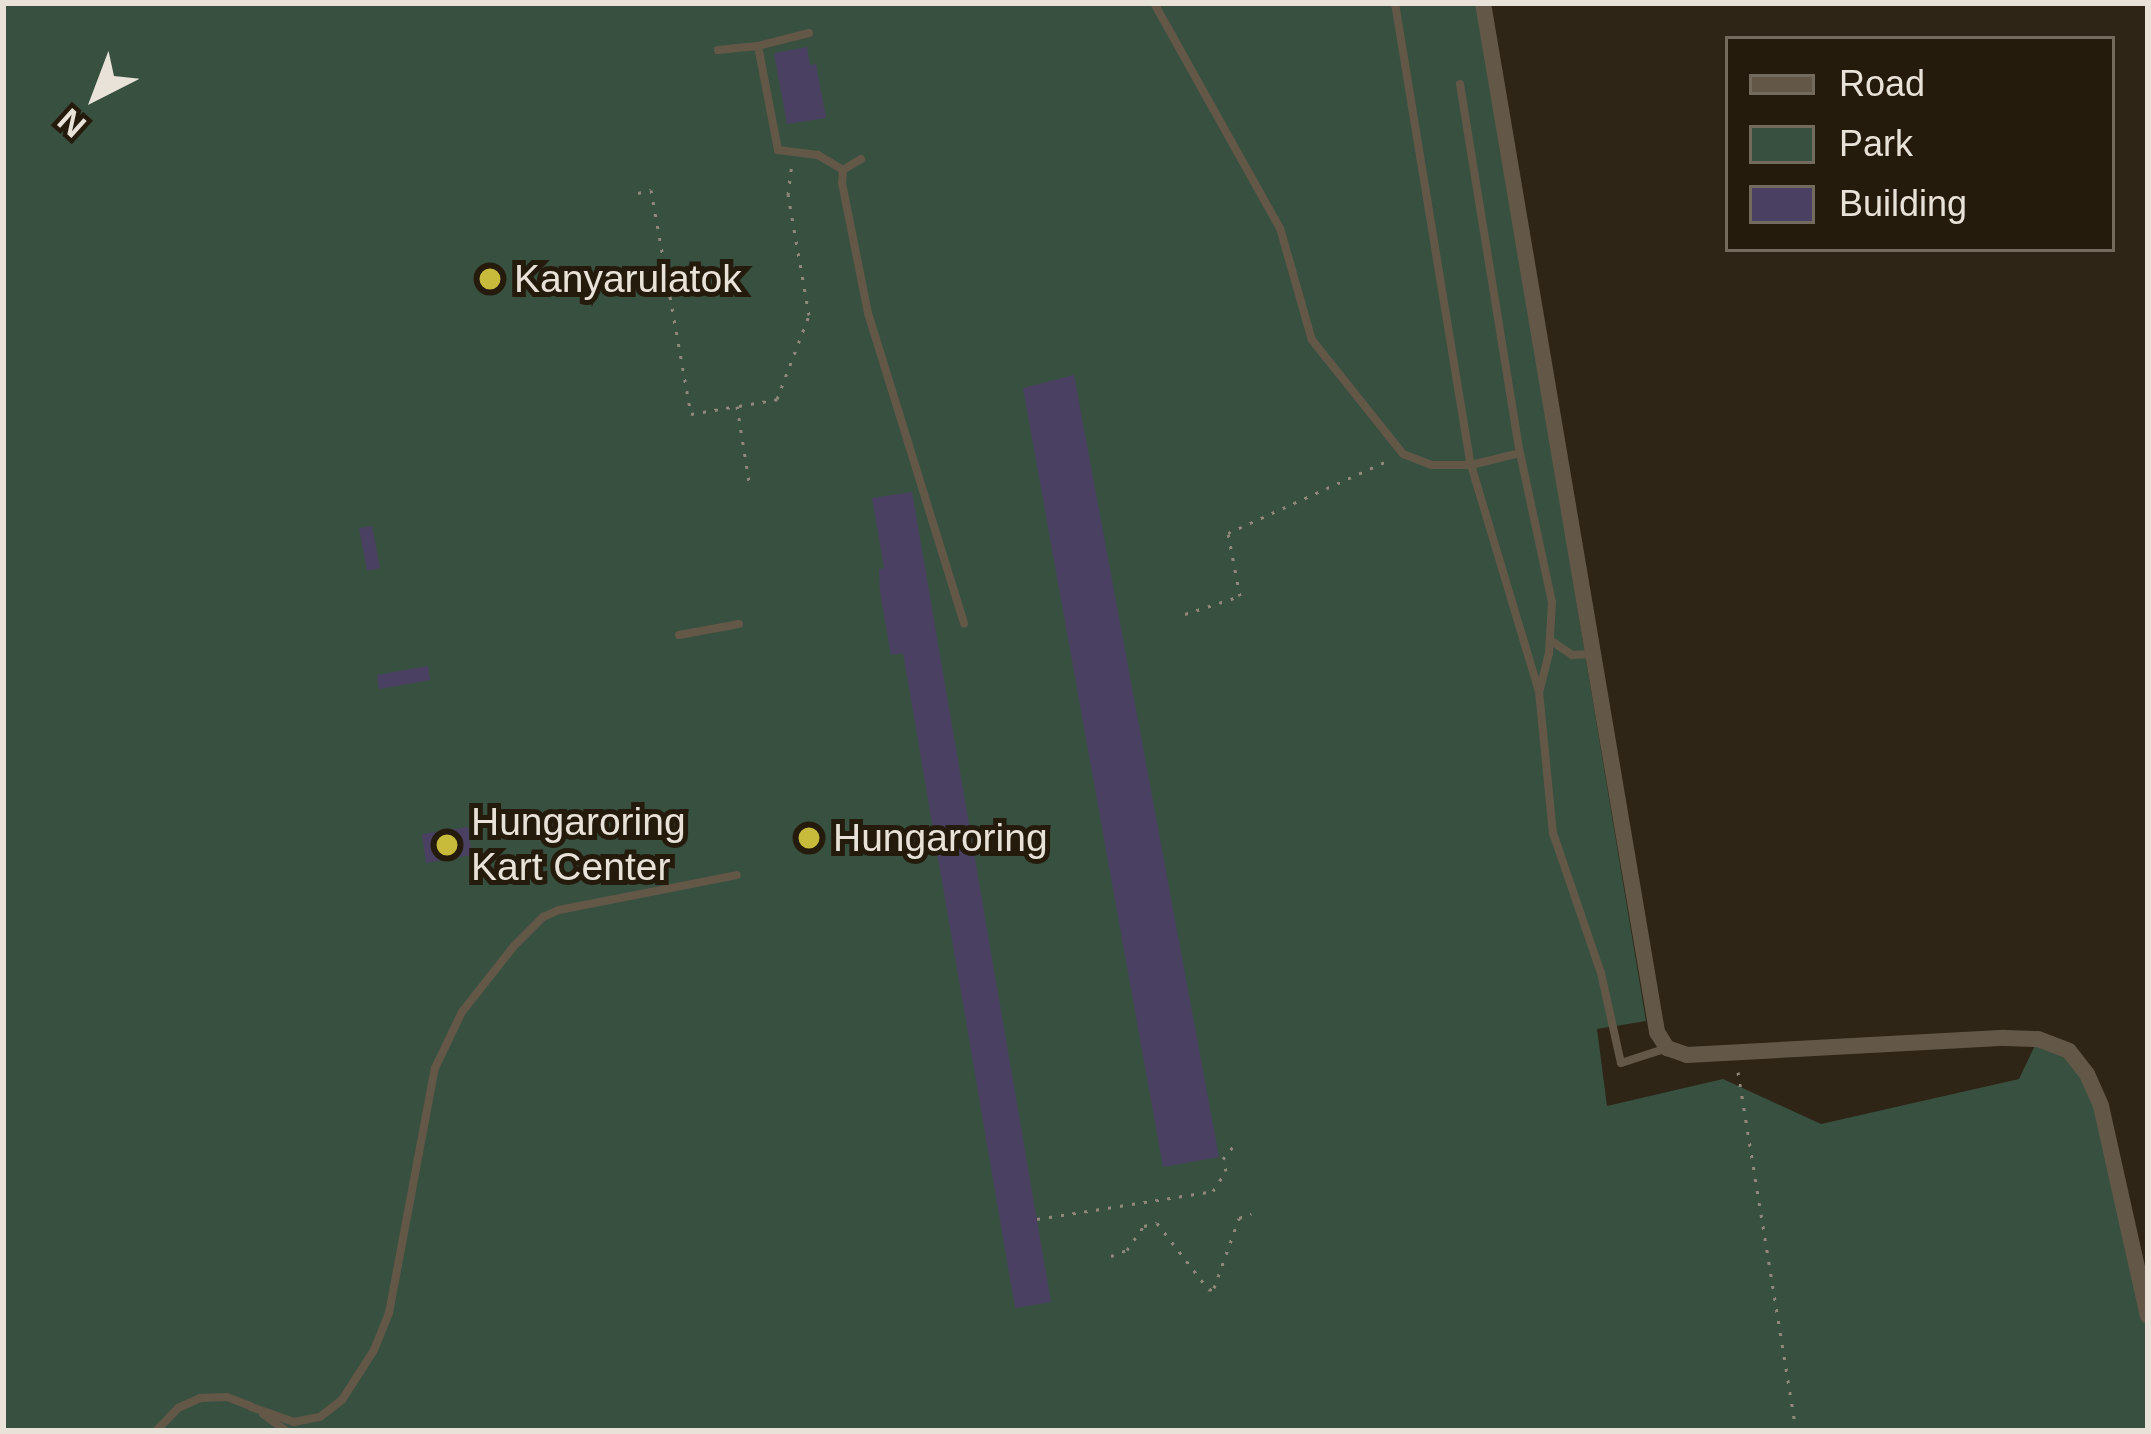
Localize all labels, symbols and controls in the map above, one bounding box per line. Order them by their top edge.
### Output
north arrow [36,36,156,156]
legend [1725,36,2115,252]
text: Road [1839,63,1925,104]
text: N [50,101,93,145]
text: Park [1839,123,1913,164]
text: Building [1839,183,1967,224]
place label: Kanyarulatok [514,256,742,302]
marker: Kanyarulatok [477,266,503,292]
place label: Hungaroring Kart Center [471,800,686,891]
place label: Hungaroring [833,815,1048,861]
marker: Hungaroring [796,825,822,851]
marker: Hungaroring Kart Center [434,832,460,858]

